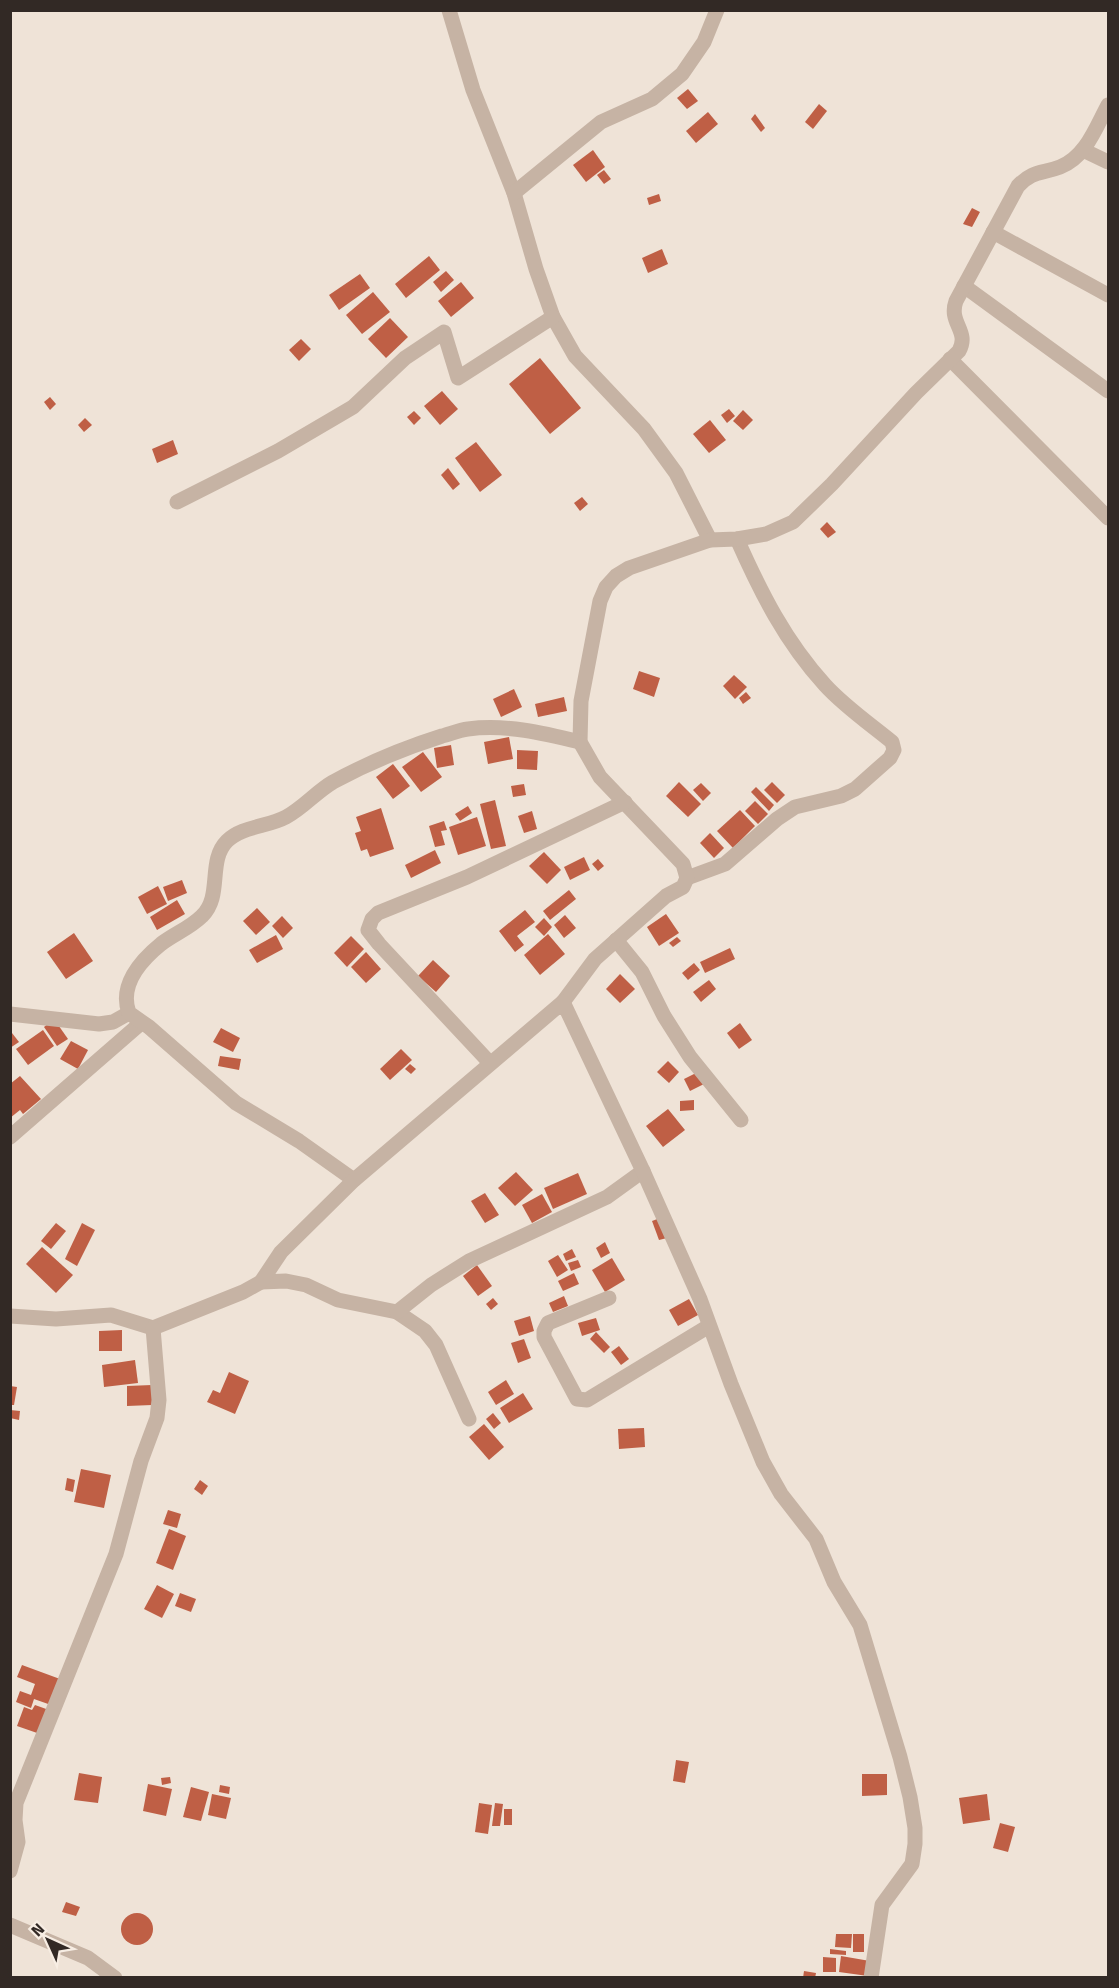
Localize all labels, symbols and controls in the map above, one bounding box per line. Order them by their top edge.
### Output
north arrow [18,1910,78,1970]
text: N [27,1919,48,1940]

